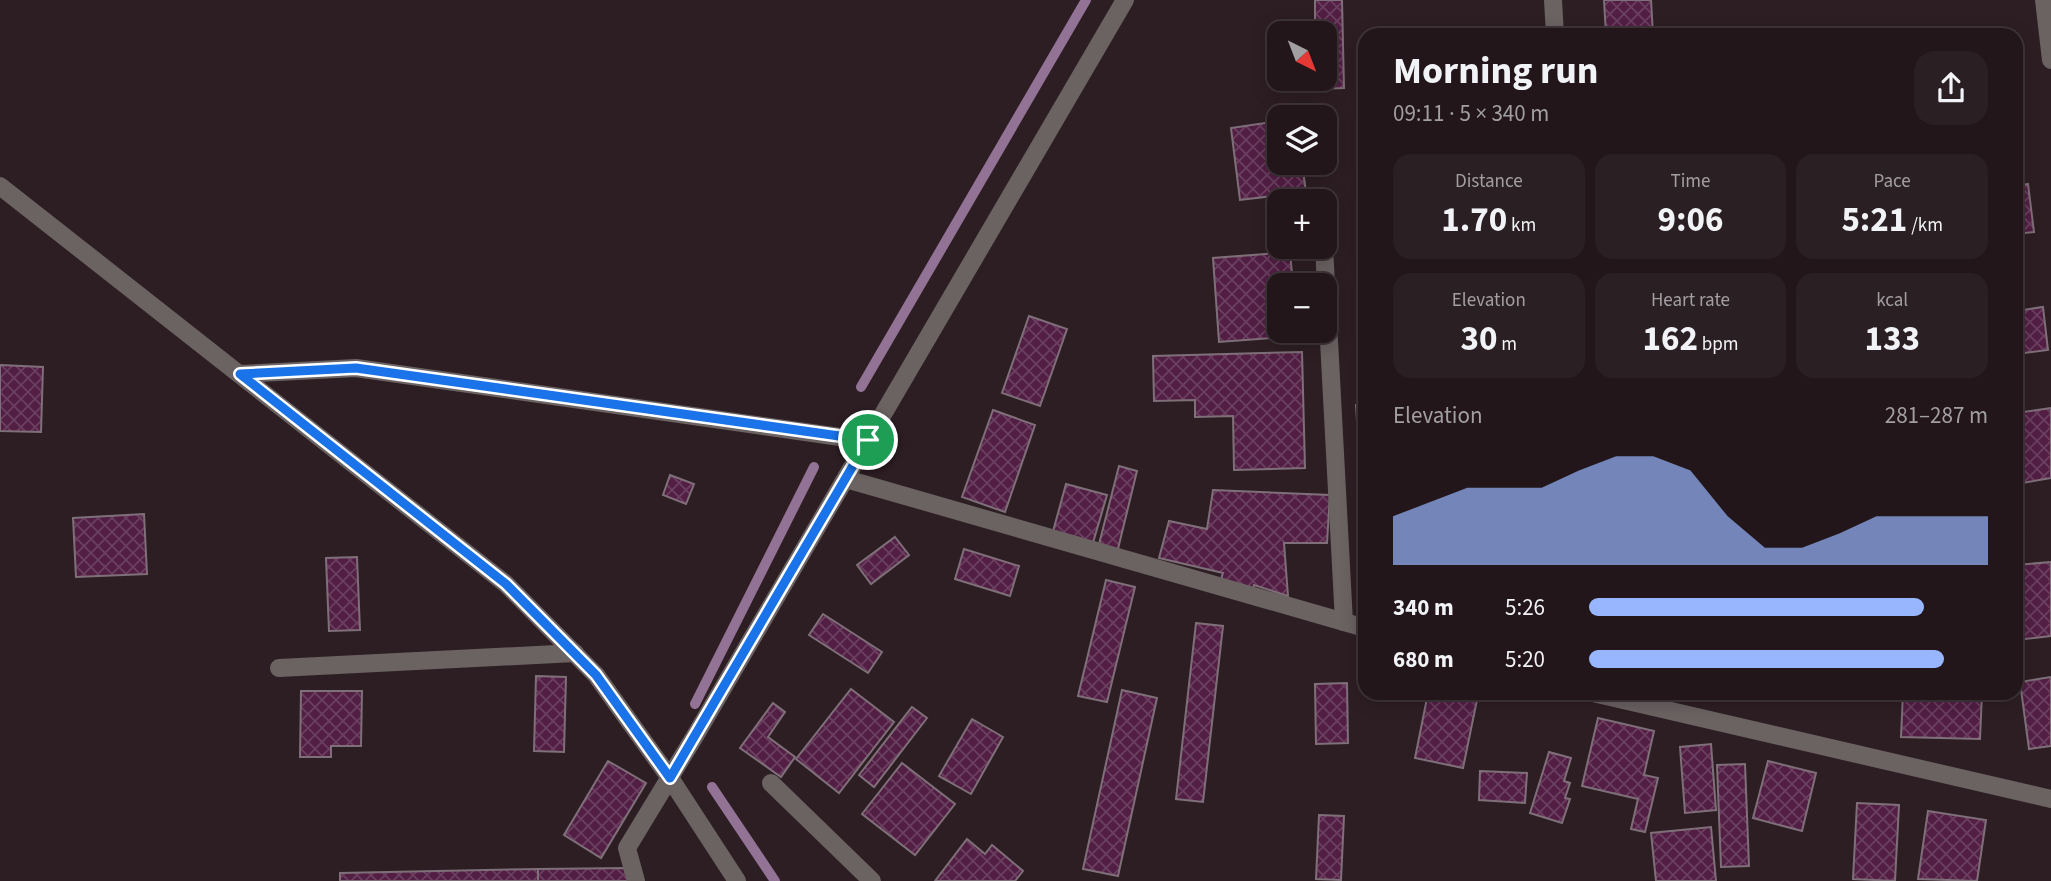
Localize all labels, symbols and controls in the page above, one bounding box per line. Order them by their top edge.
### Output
north arrow [1267,21,1337,91]
map controls [1267,21,1337,343]
text: Morning run [1393,44,1598,98]
button: share [1914,51,1988,125]
text: 09:11 · 5 × 340 m [1393,97,1549,130]
button: layers [1267,105,1337,175]
text: Distance [1455,168,1523,195]
text: Time [1670,168,1711,195]
text: Pace [1874,168,1911,195]
button: + [1267,189,1337,259]
text: 1.70 [1441,195,1507,245]
text: 9:06 [1658,195,1723,245]
text: 5:21 [1841,195,1907,245]
text: km [1507,212,1536,239]
text: /km [1907,212,1943,239]
button: − [1267,273,1337,343]
text: Elevation [1452,287,1526,314]
text: Heart rate [1651,287,1730,314]
text: kcal [1876,287,1908,314]
text: 30 [1461,314,1498,364]
text: 162 [1642,314,1698,364]
text: 133 [1864,314,1920,364]
text: m [1498,331,1517,358]
text: bpm [1698,331,1739,358]
text: Elevation [1393,399,1483,432]
text: 281–287 m [1885,399,1988,432]
pin [838,410,898,470]
icon: arrive [849,421,887,459]
text: 340 m [1393,591,1454,624]
text: 5:26 [1505,591,1545,624]
text: 680 m [1393,643,1454,676]
text: 5:20 [1505,643,1545,676]

